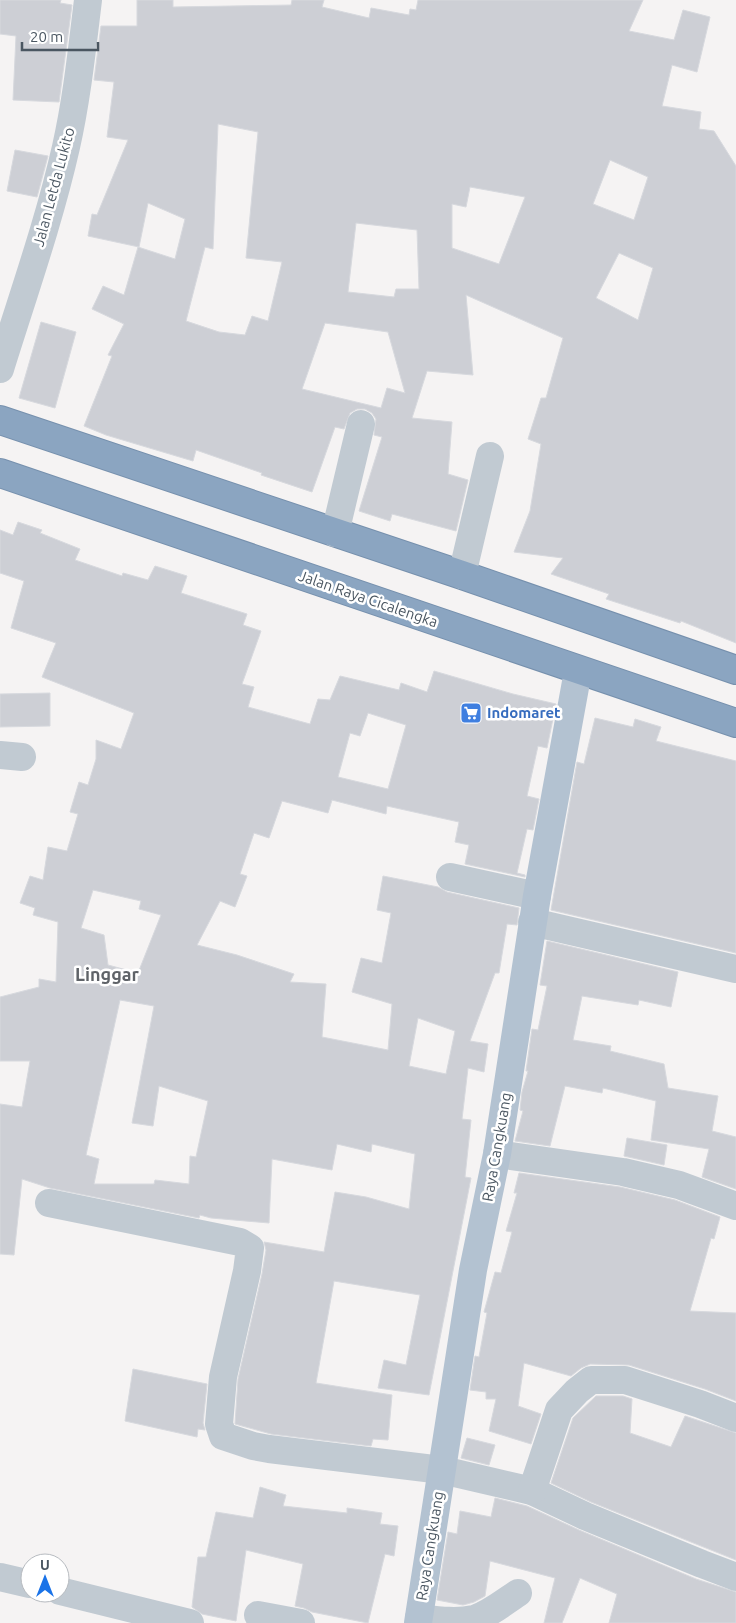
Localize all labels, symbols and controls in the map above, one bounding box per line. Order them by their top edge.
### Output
scale bar [22,20,99,52]
text: 20 m [30,28,63,45]
street label: Jalan Letda Lukito [29,125,78,248]
street label: Jalan Raya Cicalengka [296,567,440,630]
supermarket icon: Indomaret [459,701,483,725]
place label: Indomaret [487,704,561,721]
district label: Linggar [75,964,140,984]
street label: Raya Cangkuang [479,1091,514,1203]
street label: Raya Cangkuang [412,1490,447,1602]
north arrow [20,1553,70,1603]
text: U [40,1557,50,1573]

